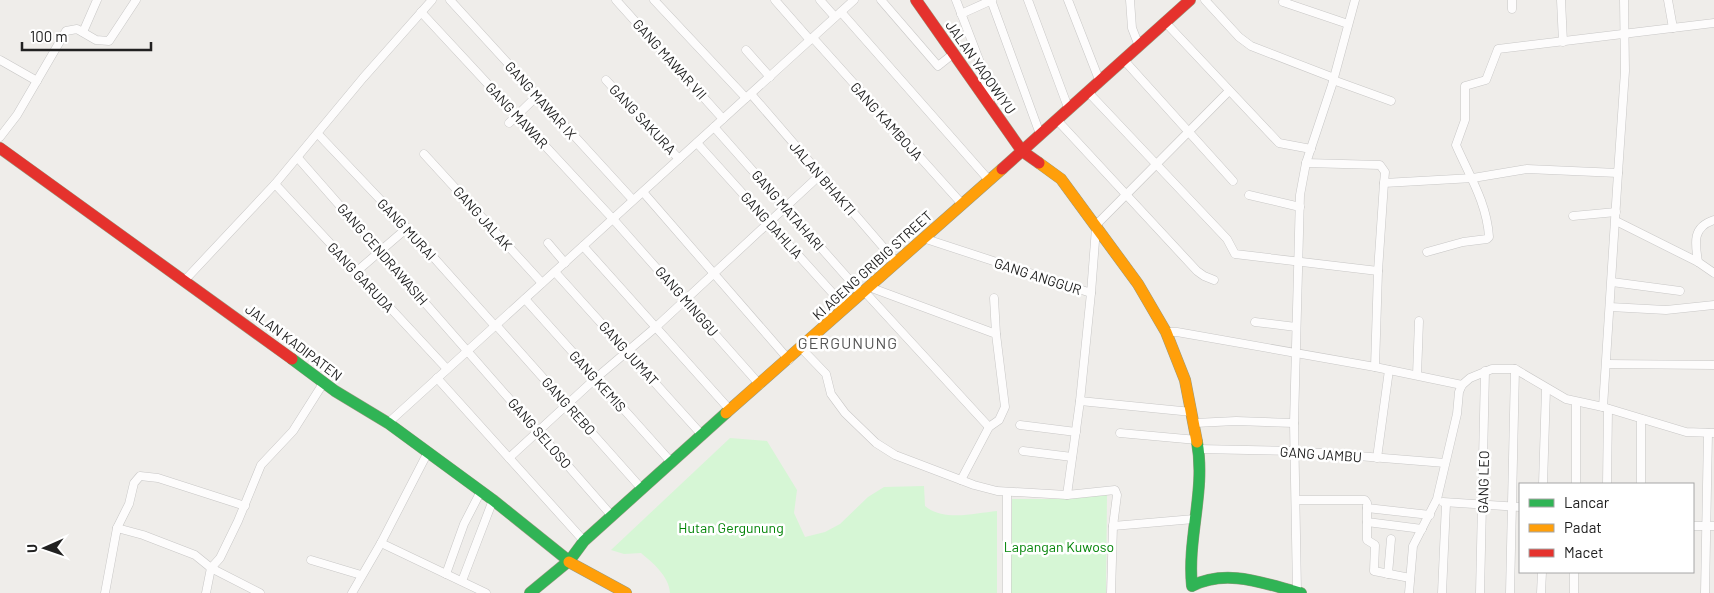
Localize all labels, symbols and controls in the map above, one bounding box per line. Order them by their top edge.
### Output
street label: GANG MAWAR VII [630,15,710,103]
street label: JALAN YAQOWIYU [942,17,1020,117]
scale bar [22,20,151,52]
text: 100 m [30,27,68,45]
street label: GANG MAWAR IX [502,58,580,142]
street label: GANG KAMBOJA [847,78,927,164]
street label: GANG MAWAR [482,79,552,151]
street label: GANG SAKURA [606,80,680,158]
street label: JALAN BHAKTI [786,138,860,218]
street label: GANG MATAHARI [748,166,828,254]
street label: GANG JALAK [450,183,516,254]
street label: GANG DAHLIA [738,188,807,262]
street label: GANG MURAI [374,195,440,263]
street label: GANG CENDRAWASIH [334,200,432,308]
street label: KI AGENG GRIBIG STREET [809,207,935,323]
street label: GANG GARUDA [324,238,398,316]
street label: GANG ANGGUR [992,254,1084,298]
street label: GANG MINGGU [652,262,722,340]
street label: JALAN KADIPATEN [242,300,346,384]
street label: GANG JUMAT [596,317,662,389]
district label: GERGUNUNG [798,333,898,352]
street label: GANG KEMIS [566,347,630,415]
street label: GANG REBO [538,373,600,439]
street label: GANG SELOSO [505,394,575,472]
street label: GANG JAMBU [1279,443,1363,465]
street label: GANG LEO [1474,450,1492,514]
legend [1519,483,1694,573]
text: Lancar [1564,493,1610,511]
text: Padat [1564,518,1602,536]
park label: Hutan Gergunung [678,519,784,536]
north arrow [20,523,70,573]
park label: Lapangan Kuwoso [1004,538,1114,555]
text: Macet [1564,543,1604,561]
text: U [23,544,40,553]

